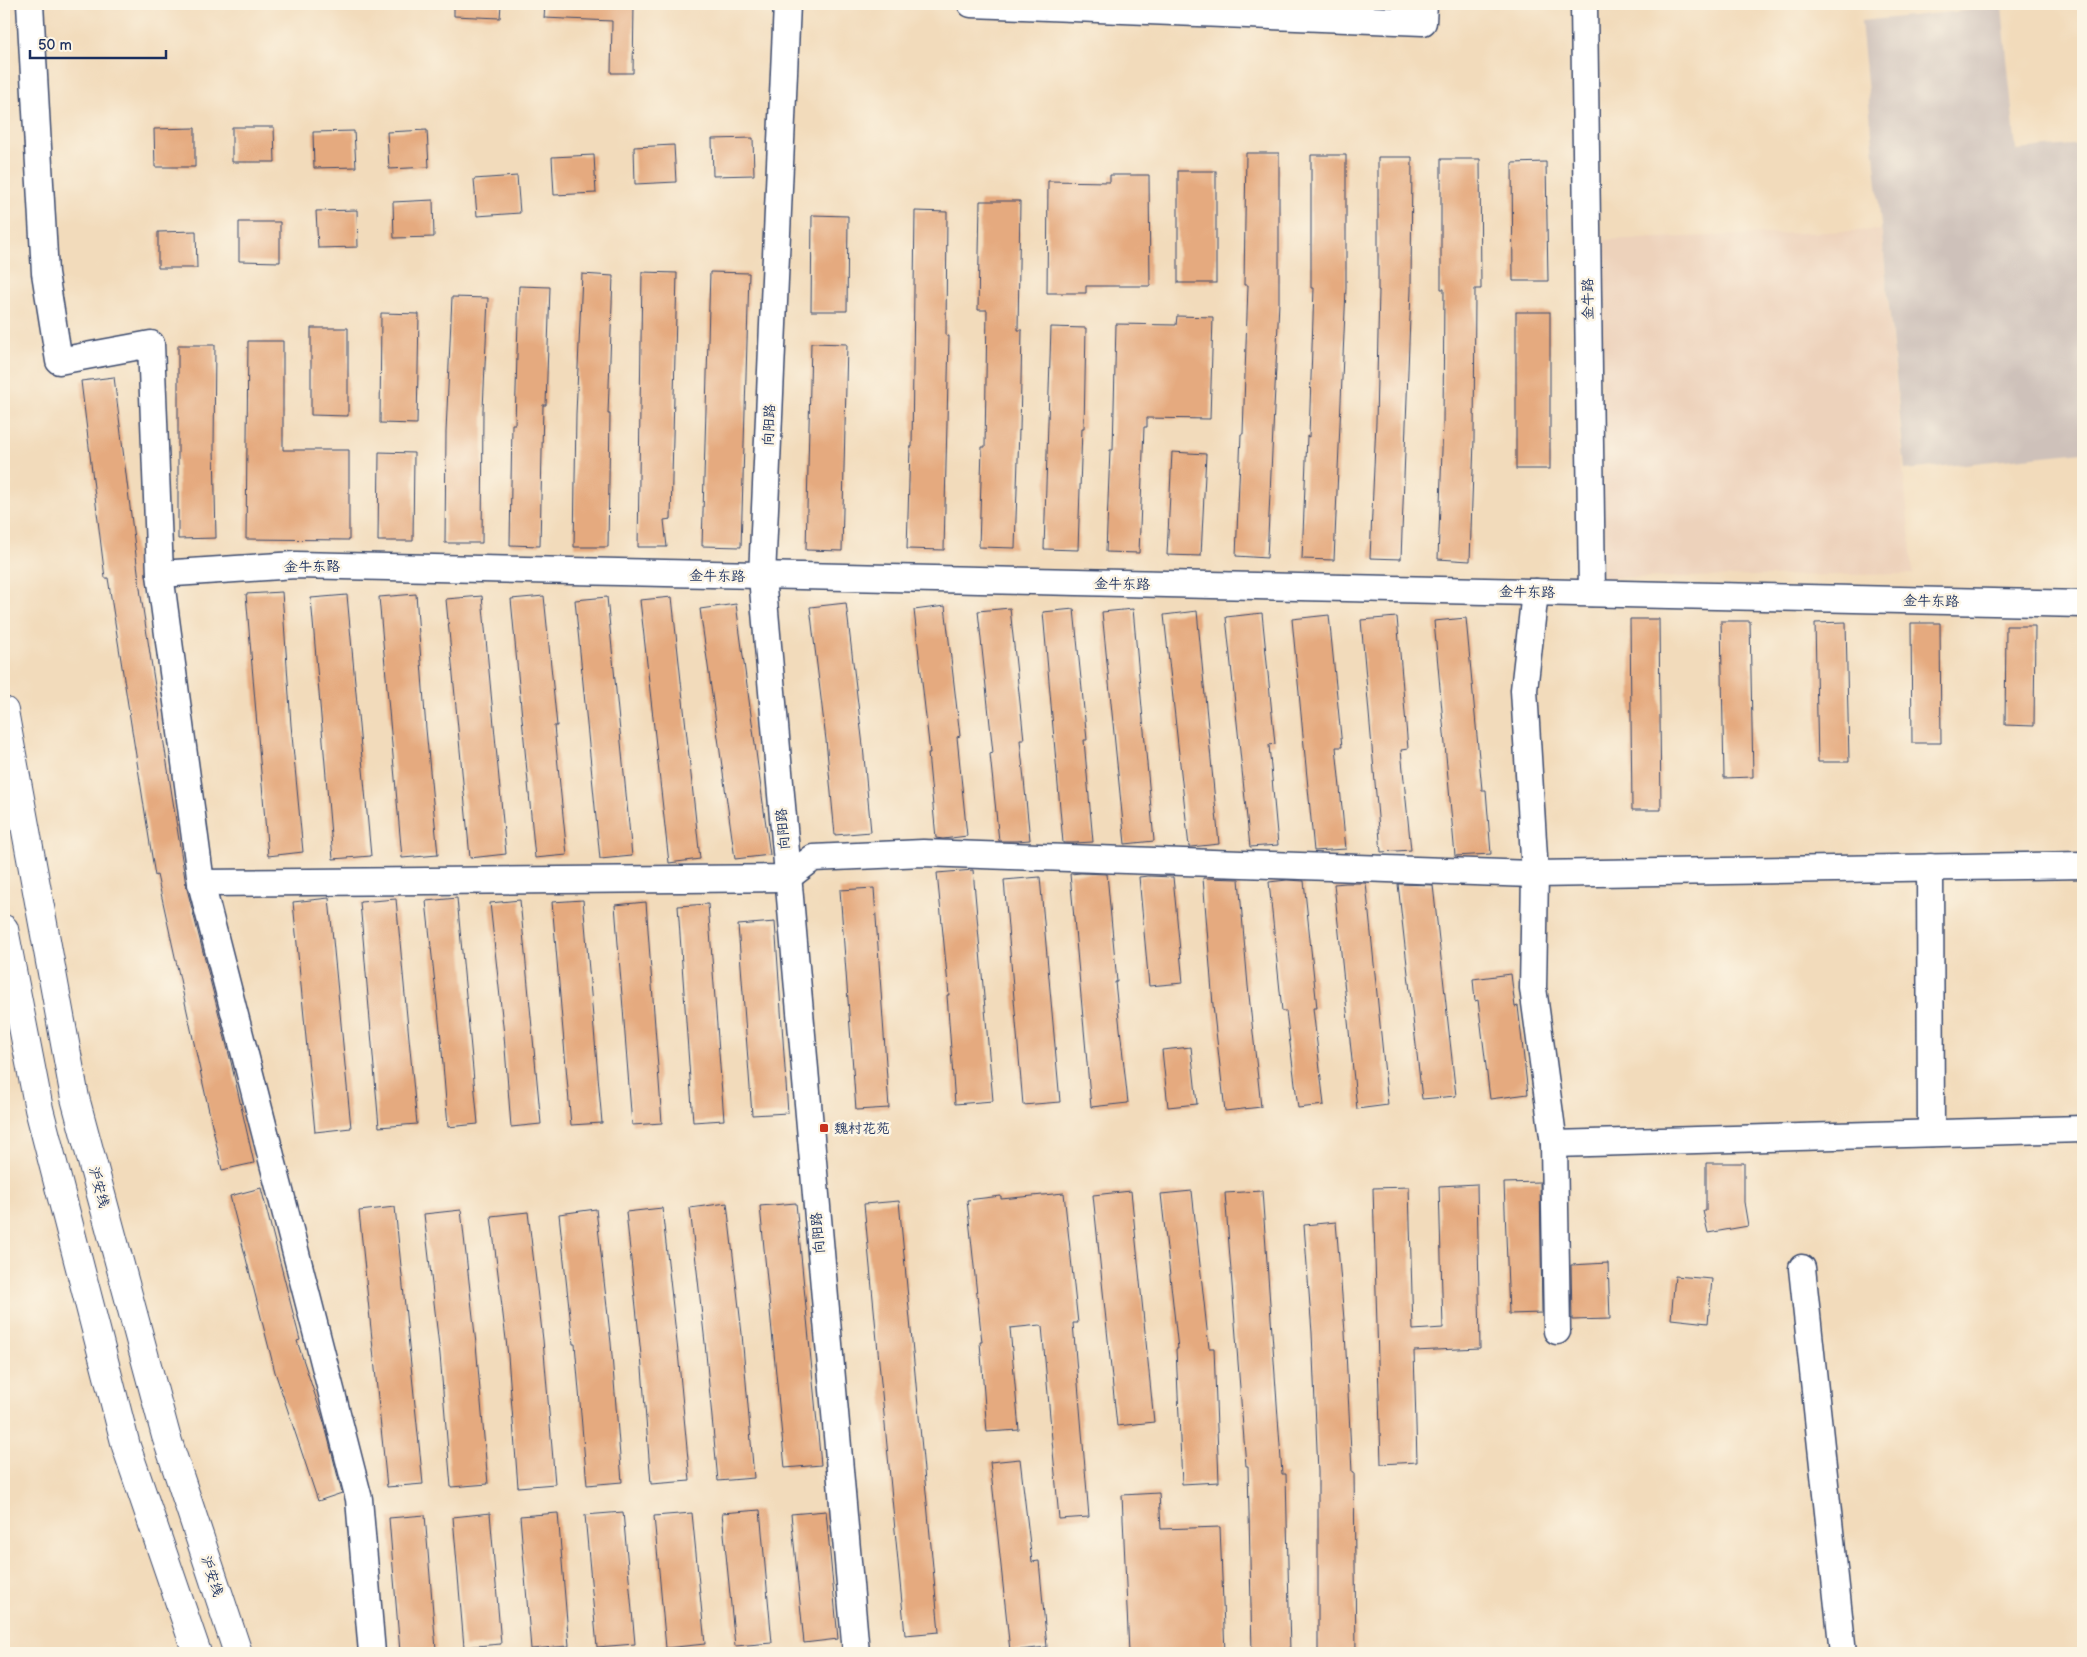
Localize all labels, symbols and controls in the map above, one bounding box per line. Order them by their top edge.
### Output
scale bar [30,28,166,60]
text: 50 m [38,36,72,55]
street label: 金牛路 [1579,278,1597,320]
street label: 向阳路 [759,404,779,446]
street label: 金牛东路 [284,558,340,575]
street label: 金牛东路 [689,567,745,585]
street label: 金牛东路 [1094,575,1150,593]
street label: 金牛东路 [1499,583,1555,601]
street label: 金牛东路 [1903,592,1959,610]
street label: 向阳路 [773,807,793,851]
place label: 魏村花苑 [834,1120,890,1137]
marker: 魏村花苑 [818,1122,830,1134]
street label: 沪安线 [85,1165,113,1209]
street label: 向阳路 [808,1211,828,1255]
street label: 沪安线 [197,1553,227,1599]

